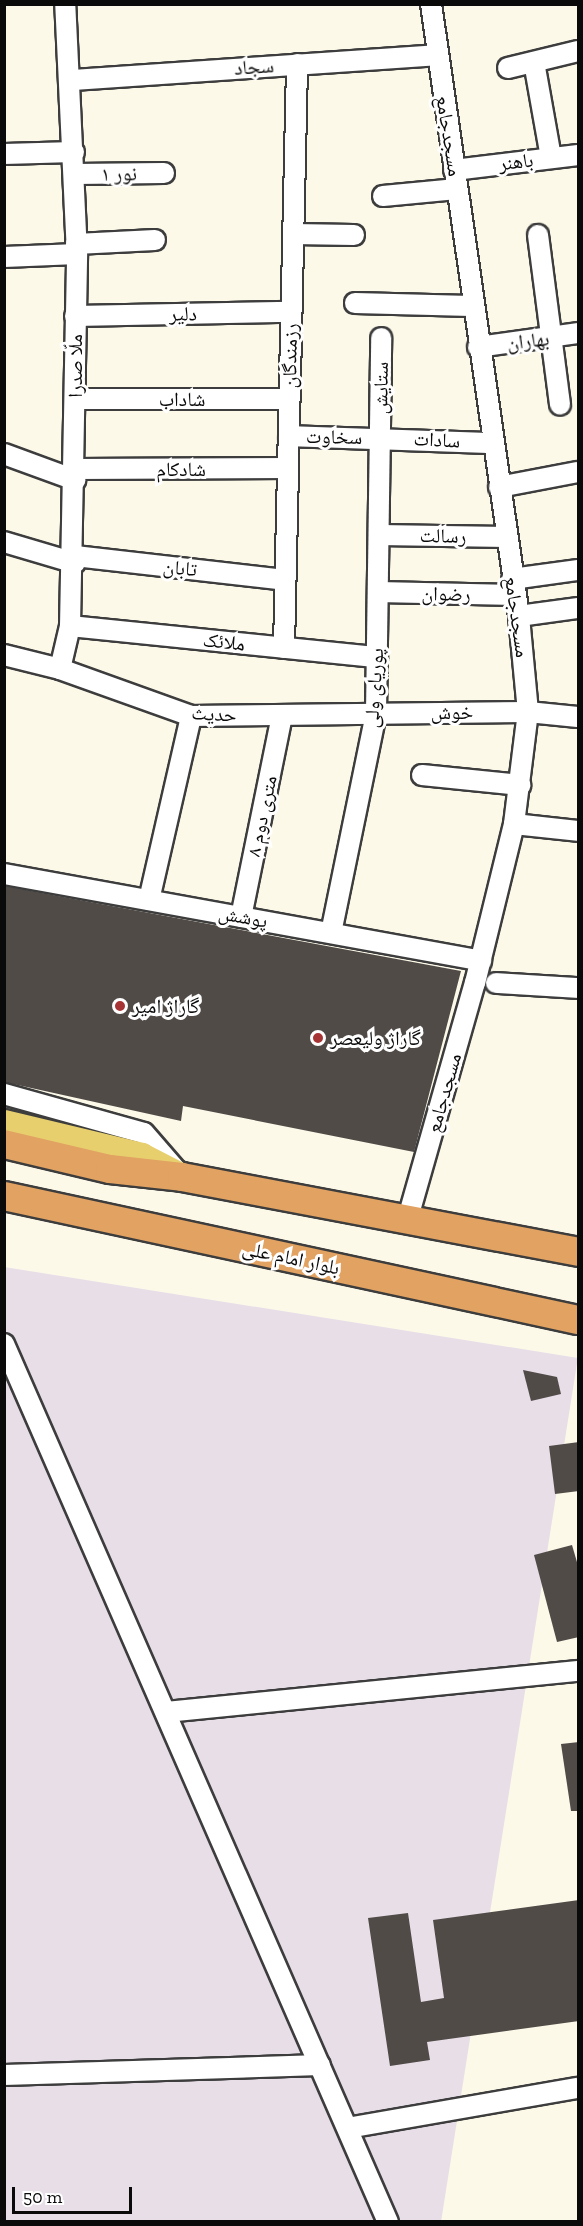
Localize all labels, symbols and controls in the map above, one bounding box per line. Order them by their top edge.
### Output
street label: سجاد [233,54,275,80]
street label: مسجدجامع [431,94,467,178]
street label: باهنر [497,148,535,176]
street label: نور ۱ [101,162,137,186]
street label: دلیر [169,302,197,326]
street label: رزمندگان [277,323,303,389]
street label: بهاران [506,327,550,355]
street label: ملّا صدرا [63,334,87,398]
street label: ستایش [369,361,393,415]
street label: شاداب [159,387,205,411]
street label: سخاوت [306,425,362,449]
street label: سادات [413,427,461,453]
street label: شادکام [156,457,206,481]
street label: رسالت [420,524,466,548]
street label: تابان [162,554,198,582]
street label: مسجدجامع [499,575,535,659]
street label: رضوان [421,582,471,606]
street label: ملائک [202,628,246,656]
street label: پوریای ولی [359,647,389,729]
street label: خوش [431,700,473,724]
street label: حدیث [191,701,237,727]
street label: ۸ متری دوم [242,773,282,859]
street label: پوشش [216,901,270,933]
place label: گاراژ امیر [132,994,199,1018]
marker: گاراژ امیر [113,999,127,1013]
place label: گاراژ ولیعصر [330,1026,421,1050]
marker: گاراژ ولیعصر [311,1031,325,1045]
street label: مسجدجامع [421,1050,467,1136]
street label: بلوار امام علی [240,1236,342,1280]
scale bar [15,2175,135,2213]
text: 50 m [23,2186,62,2208]

